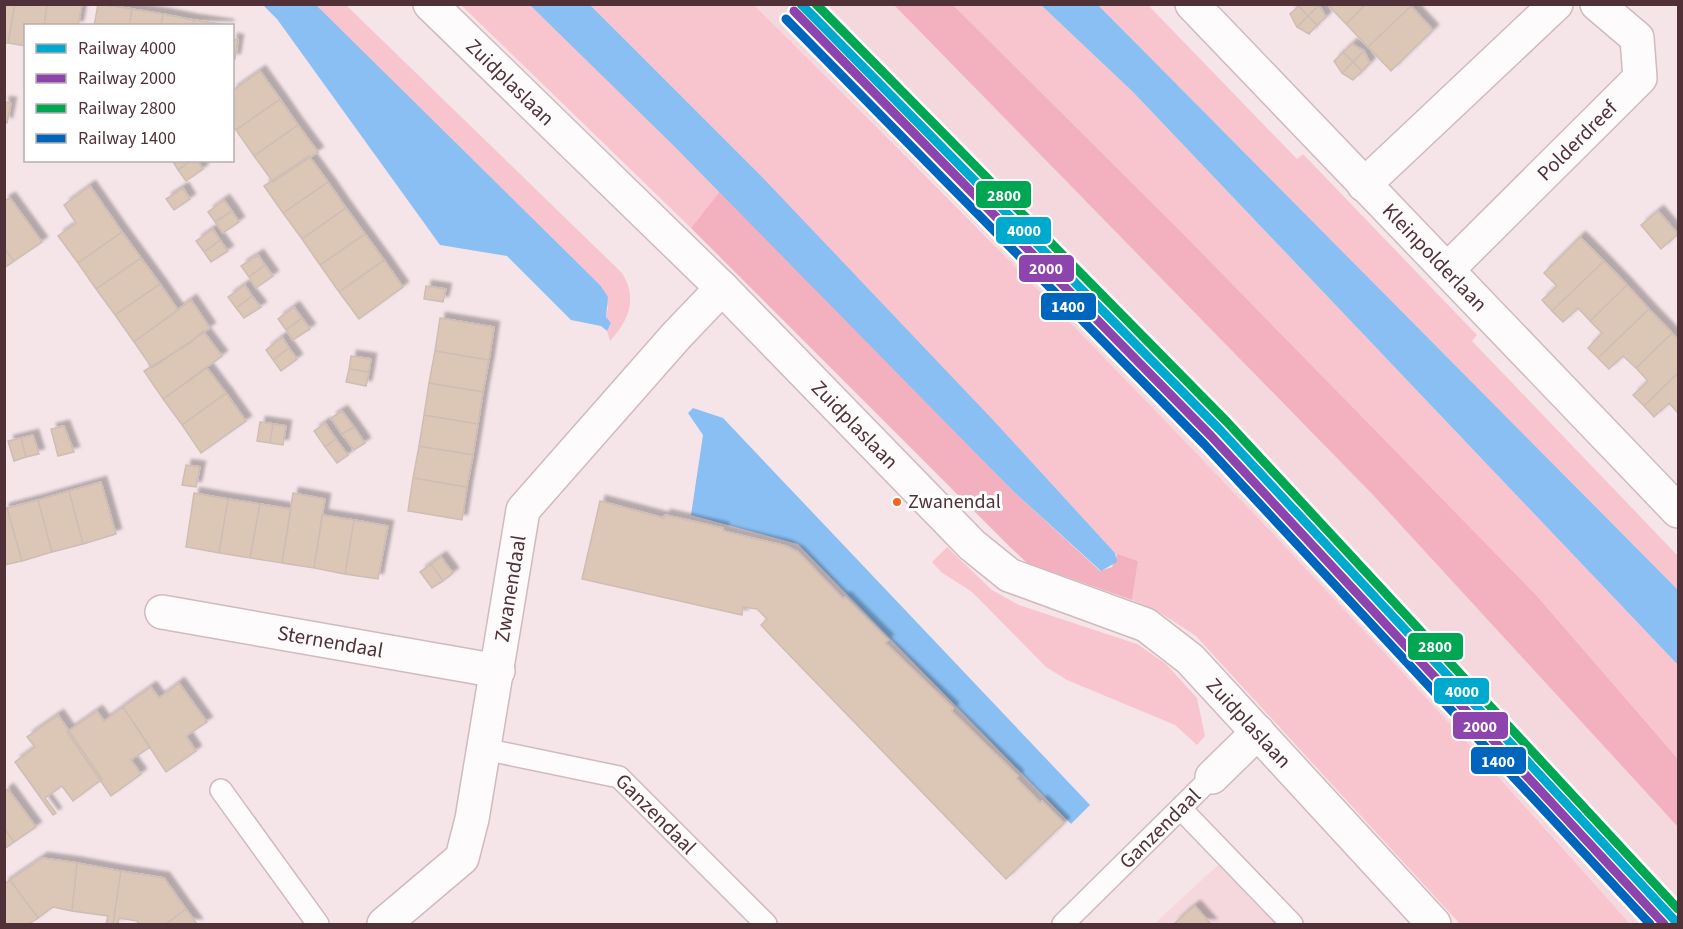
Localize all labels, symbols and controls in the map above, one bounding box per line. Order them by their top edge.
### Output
legend [24,24,234,162]
street label: Zuidplaslaan [459,32,561,132]
text: Railway 4000 [78,36,176,61]
text: Railway 2000 [78,66,176,91]
street label: Polderdreef [1530,93,1625,188]
text: Railway 2800 [78,96,176,121]
text: Railway 1400 [78,126,176,151]
line badge: 2800 [975,180,1032,209]
text: 2800 [987,185,1021,207]
street label: Kleinpolderlaan [1375,196,1494,318]
line badge: 4000 [995,216,1052,245]
text: 4000 [1007,220,1041,242]
line badge: 2000 [1018,254,1075,283]
text: 2000 [1029,258,1063,280]
line badge: 1400 [1040,292,1097,321]
text: 1400 [1051,296,1085,318]
street label: Zuidplaslaan [805,374,905,476]
place label: Zwanendal [908,488,1001,516]
marker: Zwanendal [891,496,903,508]
street label: Zwanendaal [486,533,534,644]
street label: Sternendaal [275,618,386,666]
line badge: 2800 [1407,632,1464,661]
text: 2800 [1418,636,1452,658]
street label: Zuidplaslaan [1199,671,1298,775]
line badge: 4000 [1433,677,1490,705]
text: 4000 [1445,681,1479,703]
line badge: 2000 [1452,711,1509,740]
text: 2000 [1463,716,1497,738]
line badge: 1400 [1470,746,1527,775]
text: 1400 [1481,751,1515,773]
street label: Ganzendaal [609,767,703,861]
street label: Ganzendaal [1112,781,1207,876]

